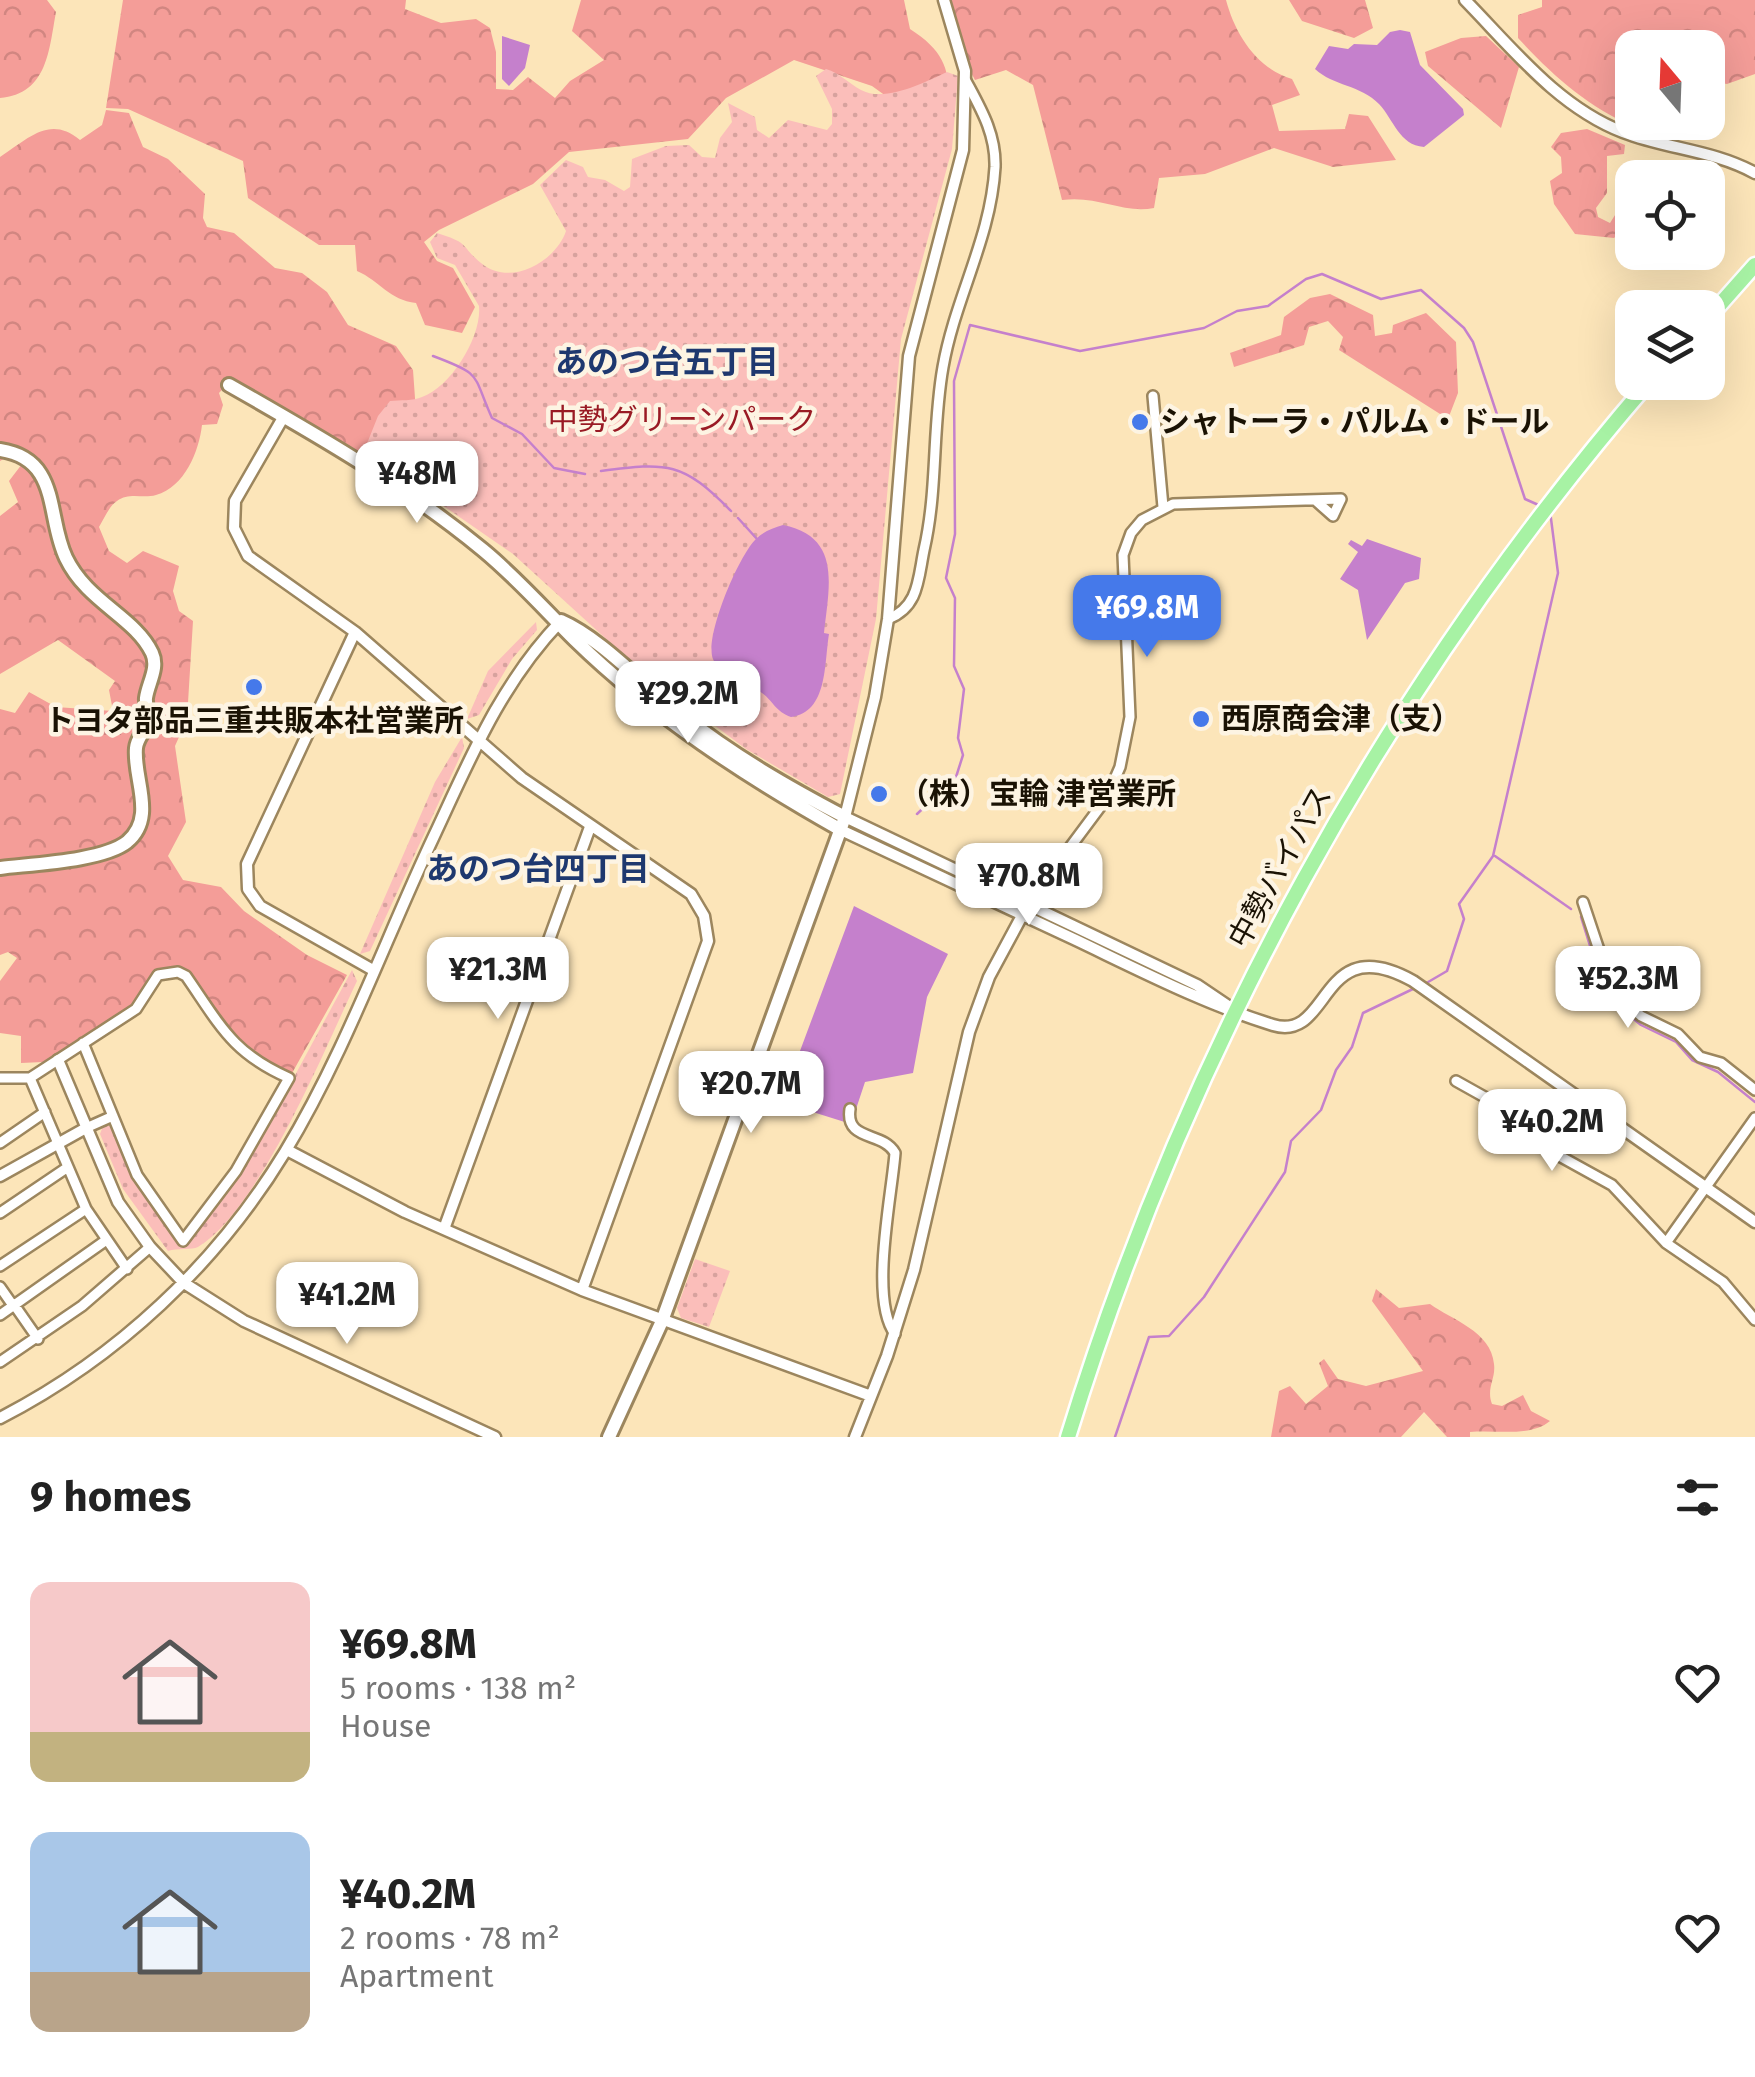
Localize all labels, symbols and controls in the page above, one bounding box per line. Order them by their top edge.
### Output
north arrow [1615,30,1725,140]
map controls [1615,30,1725,400]
button: locate [1615,160,1725,270]
button: layers [1615,290,1725,400]
district label: あのつ台五丁目 [555,343,779,381]
park label: 中勢グリーンパーク [548,402,816,438]
place label: シャトーラ・パルム・ドール [1160,404,1549,440]
marker: シャトーラ・パルム・ドール [1129,411,1151,433]
pin: ¥48M [358,441,476,526]
text: ¥48M [377,454,457,492]
pin: ¥69.8M [1066,575,1228,660]
text: ¥69.8M [1095,588,1199,626]
pin: ¥29.2M [607,661,769,746]
text: ¥29.2M [637,674,739,712]
marker: トヨタ部品三重共販本社営業所 [243,676,265,698]
place label: 西原商会津（支） [1221,701,1461,737]
place label: トヨタ部品三重共販本社営業所 [44,703,464,739]
marker: 西原商会津（支） [1190,708,1212,730]
place label: （株）宝輪 津営業所 [899,776,1176,812]
street label: 中勢バイパス [1221,780,1339,954]
marker: （株）宝輪 津営業所 [868,783,890,805]
pin: ¥70.8M [948,843,1110,928]
district label: あのつ台四丁目 [426,850,650,888]
text: ¥70.8M [978,856,1080,894]
pin: ¥21.3M [417,937,579,1022]
pin: ¥52.3M [1547,946,1709,1031]
text: ¥21.3M [449,950,547,988]
text: ¥52.3M [1577,959,1679,997]
pin: ¥20.7M [670,1051,832,1136]
text: ¥20.7M [701,1064,801,1102]
pin: ¥40.2M [1471,1089,1633,1174]
text: ¥40.2M [1500,1102,1604,1140]
pin: ¥41.2M [266,1262,428,1347]
text: ¥41.2M [298,1275,396,1313]
icon: filters [1670,1470,1725,1525]
text: 9 homes [30,1472,191,1522]
text: ¥69.8M [340,1619,477,1669]
icon: home [110,1622,230,1742]
icon: heart [1670,1655,1725,1710]
text: 5 rooms · 138 m² [340,1669,576,1707]
text: House [340,1707,431,1745]
text: ¥40.2M [340,1869,476,1919]
icon: home [110,1872,230,1992]
icon: heart [1670,1905,1725,1960]
text: 2 rooms · 78 m² [340,1919,560,1957]
text: Apartment [340,1957,494,1995]

